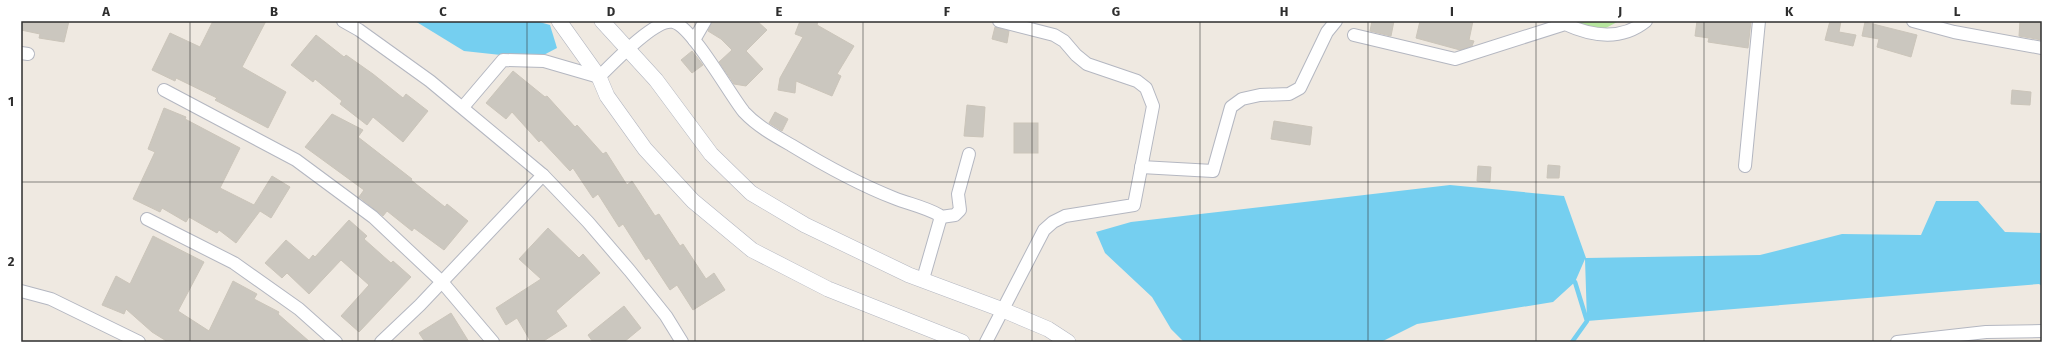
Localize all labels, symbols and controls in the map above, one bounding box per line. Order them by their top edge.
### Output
text: A [101,4,110,19]
text: B [270,4,278,19]
text: C [439,4,447,19]
text: D [607,4,616,19]
text: E [776,4,783,19]
text: F [944,4,951,19]
text: G [1112,4,1120,19]
text: H [1280,4,1288,19]
text: I [1450,4,1454,19]
text: J [1617,4,1622,19]
text: K [1785,4,1794,19]
text: L [1954,4,1961,19]
text: 1 [8,94,14,109]
text: 2 [8,254,15,269]

